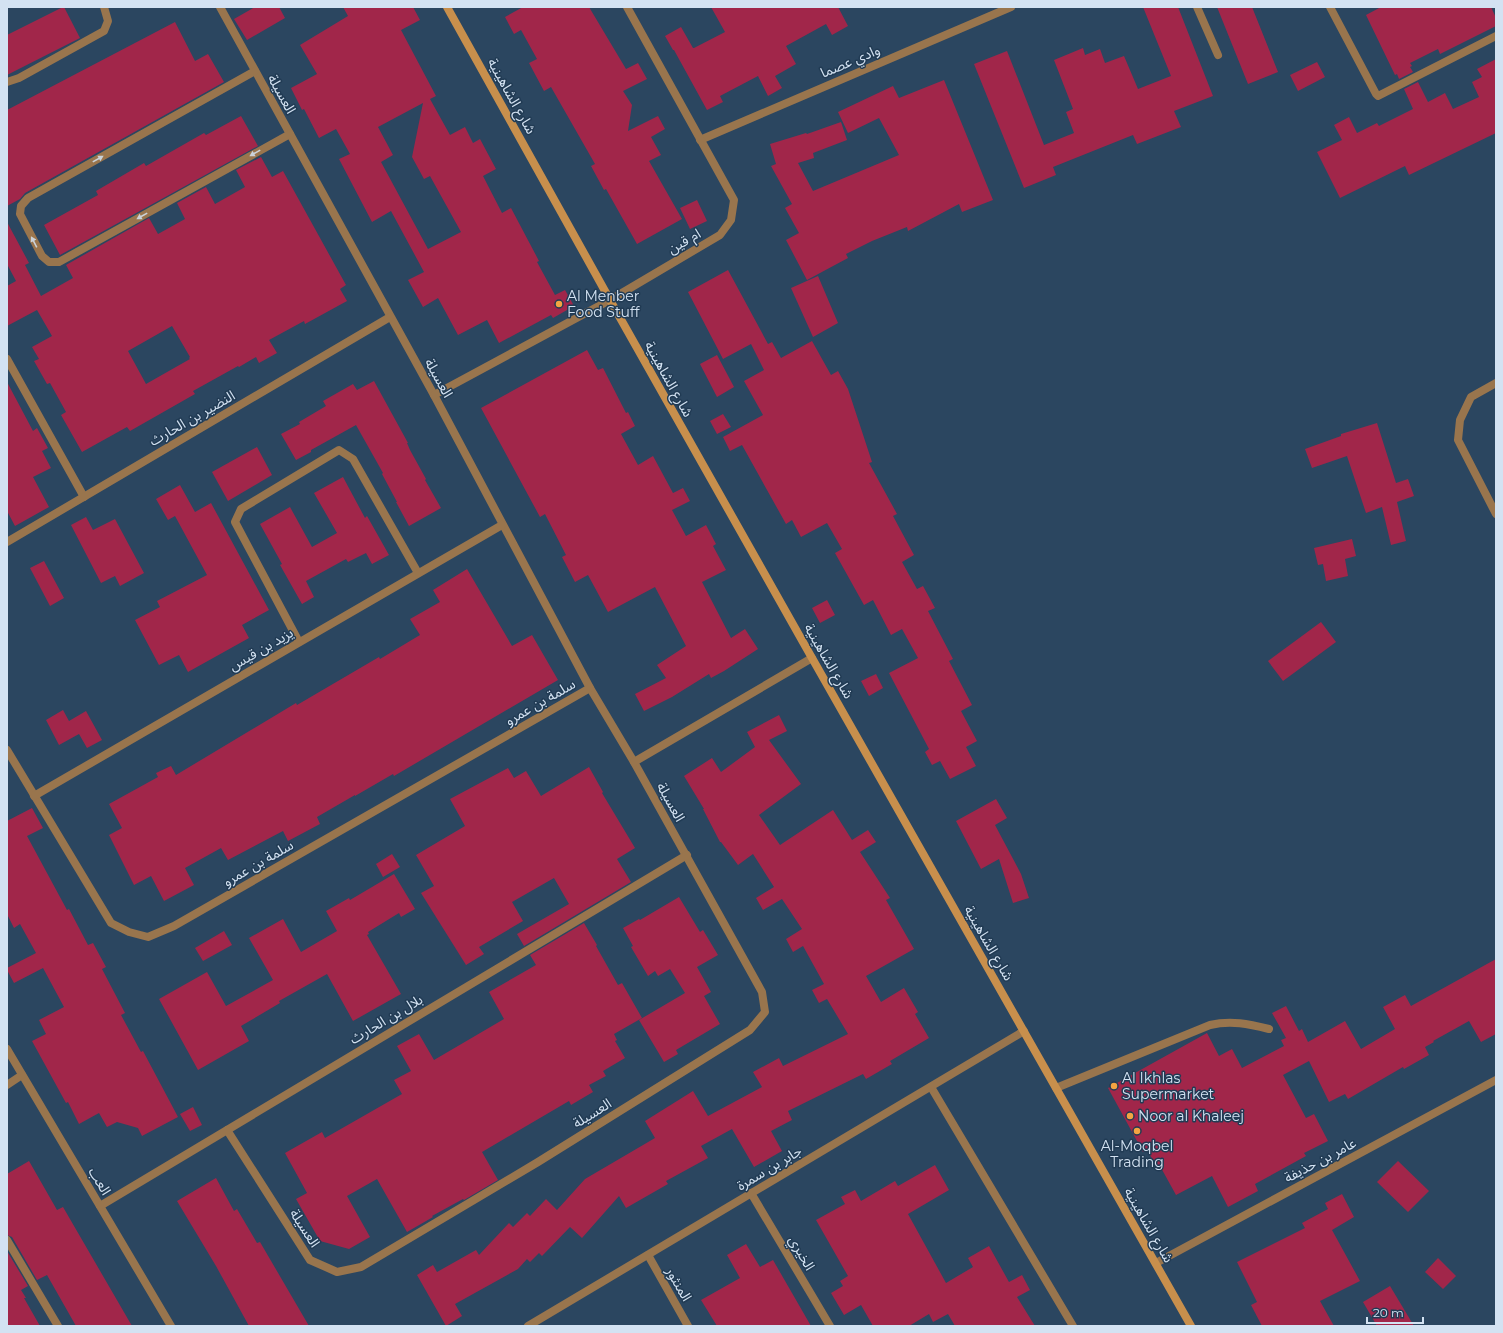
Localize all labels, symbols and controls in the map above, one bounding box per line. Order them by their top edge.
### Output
street label: وادي عصما [817,40,883,84]
street label: شارع الشاهينية [482,55,540,138]
street label: العسيلة [264,71,300,117]
one-way arrow [250,149,261,156]
one-way arrow [92,156,104,163]
one-way arrow [136,212,148,219]
street label: ام قين [664,224,705,259]
one-way arrow [31,236,37,247]
place label: Al Menber Food Stuff [567,287,641,321]
marker: Al Menber Food Stuff [554,299,564,309]
street label: شارع الشاهينية [639,338,697,421]
street label: العسيلة [421,355,457,401]
street label: النضير بن الحارث [146,386,238,450]
street label: شارع الشاهينية [798,620,858,703]
street label: يزيد بن قيس [226,623,296,675]
street label: سلمة بن عمرو [502,675,578,729]
street label: العسيلة [653,779,689,825]
street label: سلمة بن عمرو [220,836,296,890]
street label: شارع الشاهينية [958,902,1018,985]
street label: بلال بن الحارث [346,990,426,1048]
place label: Al Ikhlas Supermarket [1122,1069,1215,1103]
marker: Al Ikhlas Supermarket [1109,1081,1119,1091]
street label: العسيلة [569,1094,615,1132]
place label: Noor al Khaleej [1138,1107,1244,1125]
marker: Noor al Khaleej [1125,1111,1135,1121]
marker: Al-Moqbel Trading [1132,1126,1142,1136]
street label: عامر بن حذيفة [1281,1134,1359,1186]
place label: Al-Moqbel Trading [1101,1137,1173,1171]
street label: جابر بن سمرة [733,1142,805,1194]
street label: العب [85,1164,115,1198]
street label: شارع الشاهينية [1118,1184,1178,1267]
street label: العسيلة [286,1205,324,1251]
street label: الخيري [783,1232,819,1275]
street label: المنثور [661,1263,696,1304]
scale bar [1367,1299,1423,1325]
text: 20 m [1373,1305,1404,1320]

